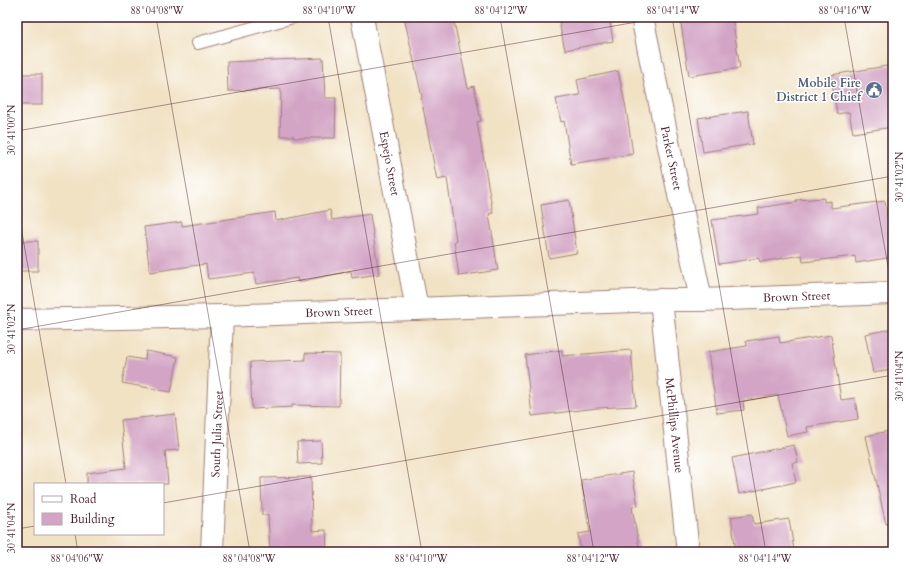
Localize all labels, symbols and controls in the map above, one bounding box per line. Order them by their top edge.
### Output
text: 88°04'08"W [130,4,185,18]
text: 88°04'10"W [302,4,357,18]
text: 88°04'12"W [474,4,529,18]
text: 88°04'14"W [646,4,701,18]
text: 88°04'16"W [818,4,873,18]
place label: Mobile Fire District 1 Chief [776,75,863,105]
public building icon: Mobile Fire District 1 Chief [864,80,884,100]
text: 30°41'00"N [5,104,19,155]
street label: Parker Street [657,124,686,192]
street label: Espejo Street [376,130,404,197]
text: 30°41'02"N [893,151,907,202]
street label: Brown Street [763,287,831,306]
text: 30°41'02"N [5,303,19,354]
street label: Brown Street [305,303,373,321]
text: 30°41'04"N [893,350,907,401]
street label: McPhillips Avenue [661,377,687,474]
street label: South Julia Street [207,390,227,478]
legend [34,483,164,535]
text: Road [70,491,97,507]
text: 30°41'04"N [5,502,19,553]
text: Building [70,511,115,527]
text: 88°04'06"W [50,552,105,566]
text: 88°04'08"W [222,552,277,566]
text: 88°04'10"W [394,552,449,566]
text: 88°04'12"W [566,552,621,566]
text: 88°04'14"W [738,552,793,566]

